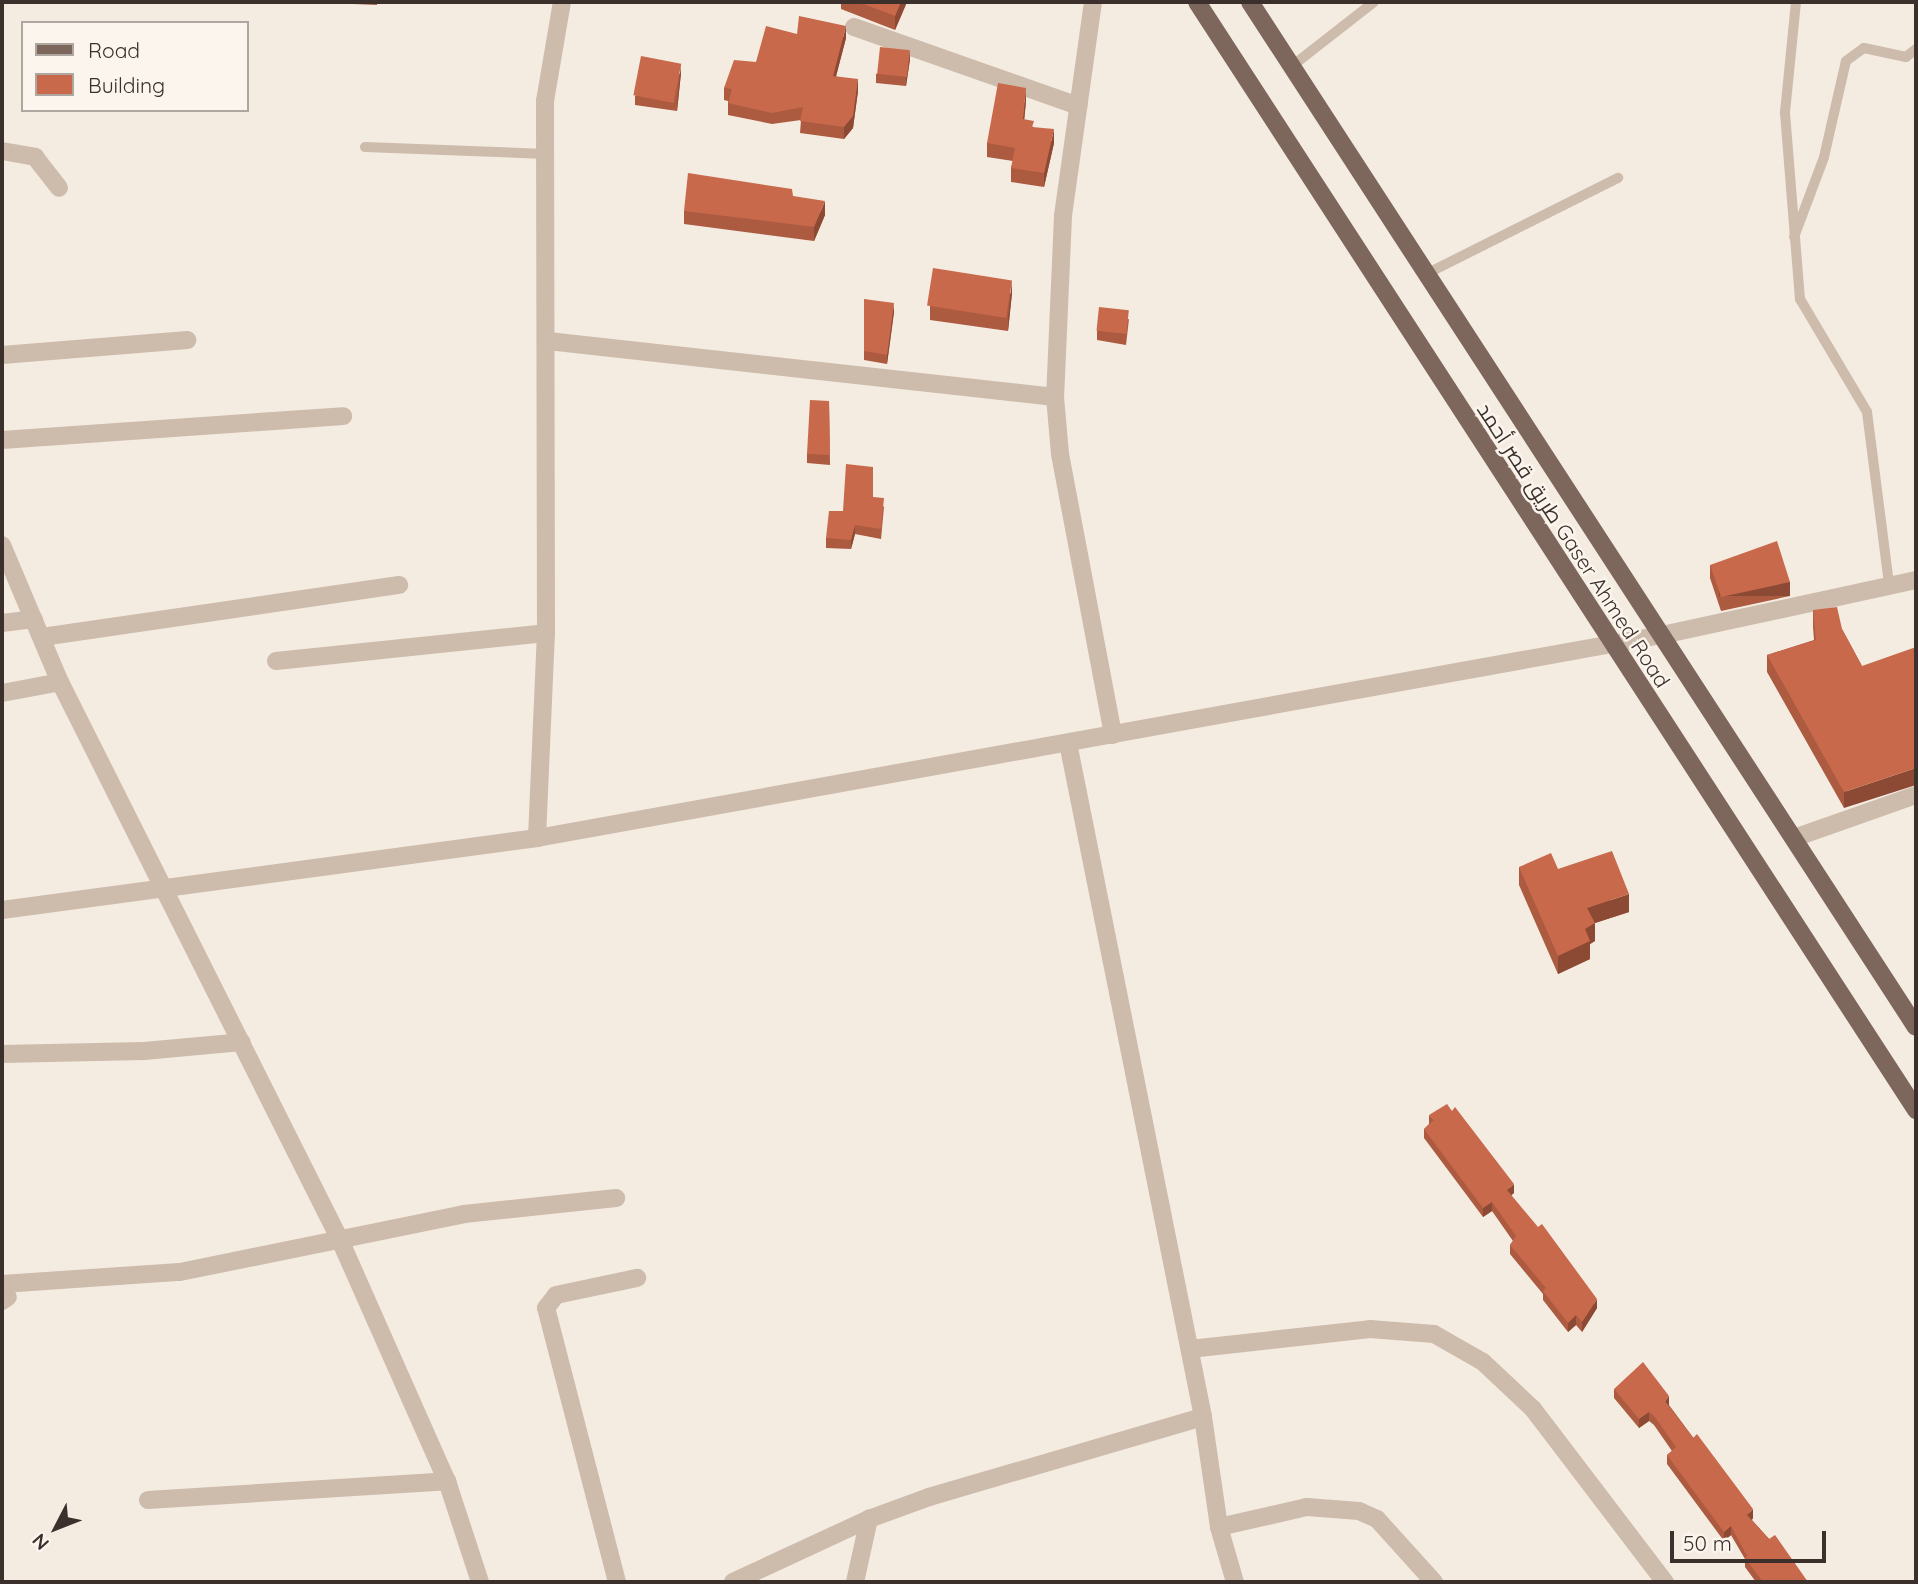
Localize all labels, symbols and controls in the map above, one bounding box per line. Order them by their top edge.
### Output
legend [21,21,248,112]
text: Road [88,37,140,63]
text: Building [88,72,165,98]
street label: طريق قصر أحمد Gaser Ahmed Road [1472,398,1676,692]
north arrow [21,1493,91,1563]
scale bar [1673,1518,1829,1562]
text: N [27,1529,54,1555]
text: 50 m [1683,1530,1732,1556]

